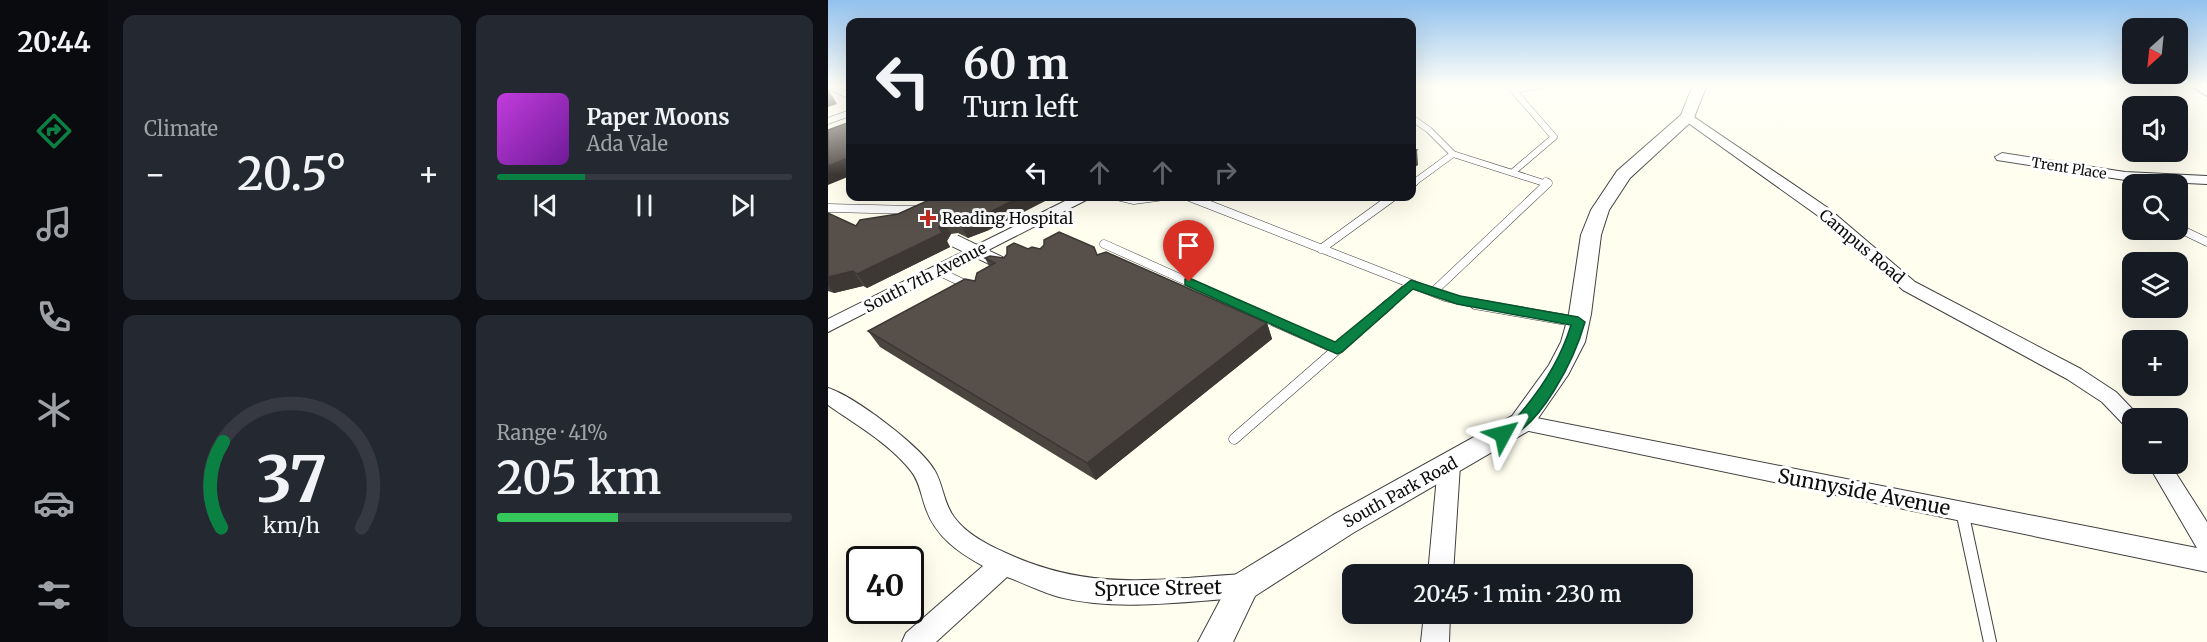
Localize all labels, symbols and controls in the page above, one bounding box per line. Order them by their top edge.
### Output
north arrow [2122,18,2188,84]
map controls [2122,18,2188,474]
text: 20:44 [17,25,91,59]
text: 60 m [963,38,1069,90]
icon: left [864,42,942,120]
text: Turn left [963,90,1078,124]
button: sound [2122,96,2188,162]
text: Paper Moons [587,103,730,131]
icon: directions [33,110,75,152]
text: Climate [144,116,218,141]
text: Ada Vale [587,131,668,156]
text: 20.5° [237,146,347,202]
street label: Trent Place [2030,153,2108,183]
text: − [144,154,166,195]
text: + [417,154,440,195]
icon: left [1020,156,1053,189]
icon: ahead [1083,156,1116,189]
icon: ahead [1146,156,1179,189]
icon: right [1209,156,1242,189]
button: search [2122,174,2188,240]
icon: previous [529,189,562,222]
icon: pause [628,189,661,222]
icon: next [726,189,759,222]
icon: music [33,203,75,245]
street label: Campus Road [1815,205,1909,288]
place label: Reading Hospital [942,208,1073,228]
marker: Reading Hospital [919,209,937,227]
pin [1163,220,1214,282]
icon: arrive [1172,229,1205,262]
street label: South 7th Avenue [860,237,990,317]
button: layers [2122,252,2188,318]
icon: phone [33,296,75,338]
button: + [2122,330,2188,396]
icon: climate [33,389,75,431]
position arrow [1471,402,1535,466]
button: − [2122,408,2188,474]
text: Range · 41% [497,420,608,445]
text: 37 [256,441,327,519]
text: 205 km [497,450,661,506]
street label: South Park Road [1339,452,1461,532]
street label: Sunnyside Avenue [1776,463,1952,520]
icon: car [33,482,75,524]
text: km/h [263,512,320,539]
speed limit sign: 40 [846,546,924,624]
icon: filters [33,574,75,616]
street label: Spruce Street [1094,574,1222,601]
text: 20:45 · 1 min · 230 m [1414,580,1621,608]

